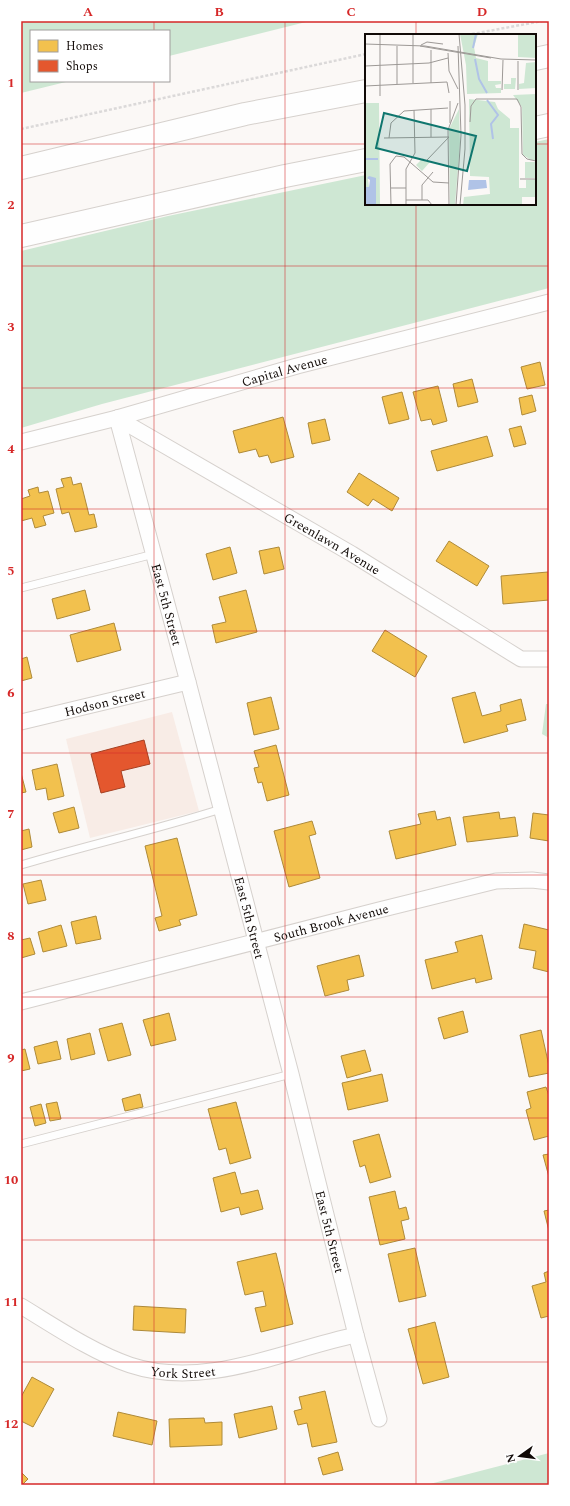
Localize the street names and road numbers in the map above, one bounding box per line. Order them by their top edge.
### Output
street label: Capital Avenue [239,350,330,393]
street label: Greenlawn Avenue [280,508,384,580]
street label: East 5th Street [146,561,187,648]
street label: Hodson Street [62,684,148,722]
street label: East 5th Street [229,875,269,962]
street label: South Brook Avenue [271,899,391,948]
street label: East 5th Street [309,1188,349,1275]
street label: York Street [149,1361,217,1384]

